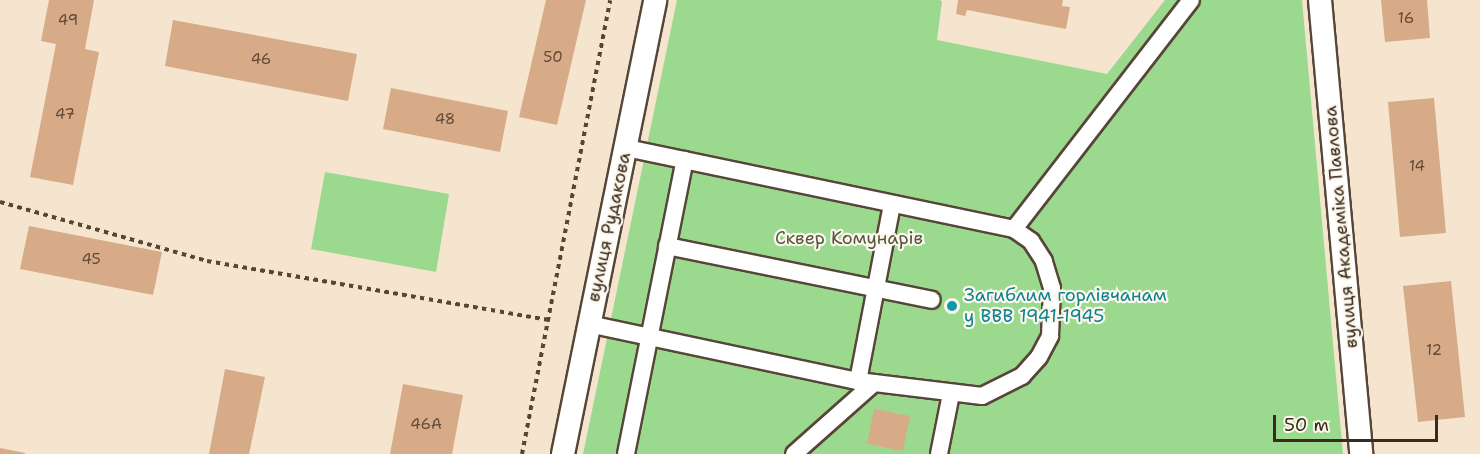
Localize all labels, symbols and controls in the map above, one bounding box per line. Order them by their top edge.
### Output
house number: 16 [1398,10,1414,28]
house number: 49 [58,12,78,30]
house number: 50 [543,49,563,67]
house number: 46 [251,51,271,69]
street label: вулиця Академіка Павлова [1320,105,1362,349]
house number: 47 [55,106,75,124]
house number: 48 [435,111,455,129]
street label: вулиця Рудакова [583,150,635,304]
house number: 14 [1409,158,1425,176]
park label: Сквер Комунарів [775,227,923,249]
house number: 45 [81,251,101,269]
place label: Загиблим горлівчанам у ВВВ 1941-1945 [964,285,1167,328]
marker: Загиблим горлівчанам у ВВВ 1941-1945 [945,299,959,313]
house number: 12 [1426,342,1442,360]
scale bar [1276,403,1441,441]
text: 50 m [1284,413,1329,437]
house number: 46А [410,416,442,434]

